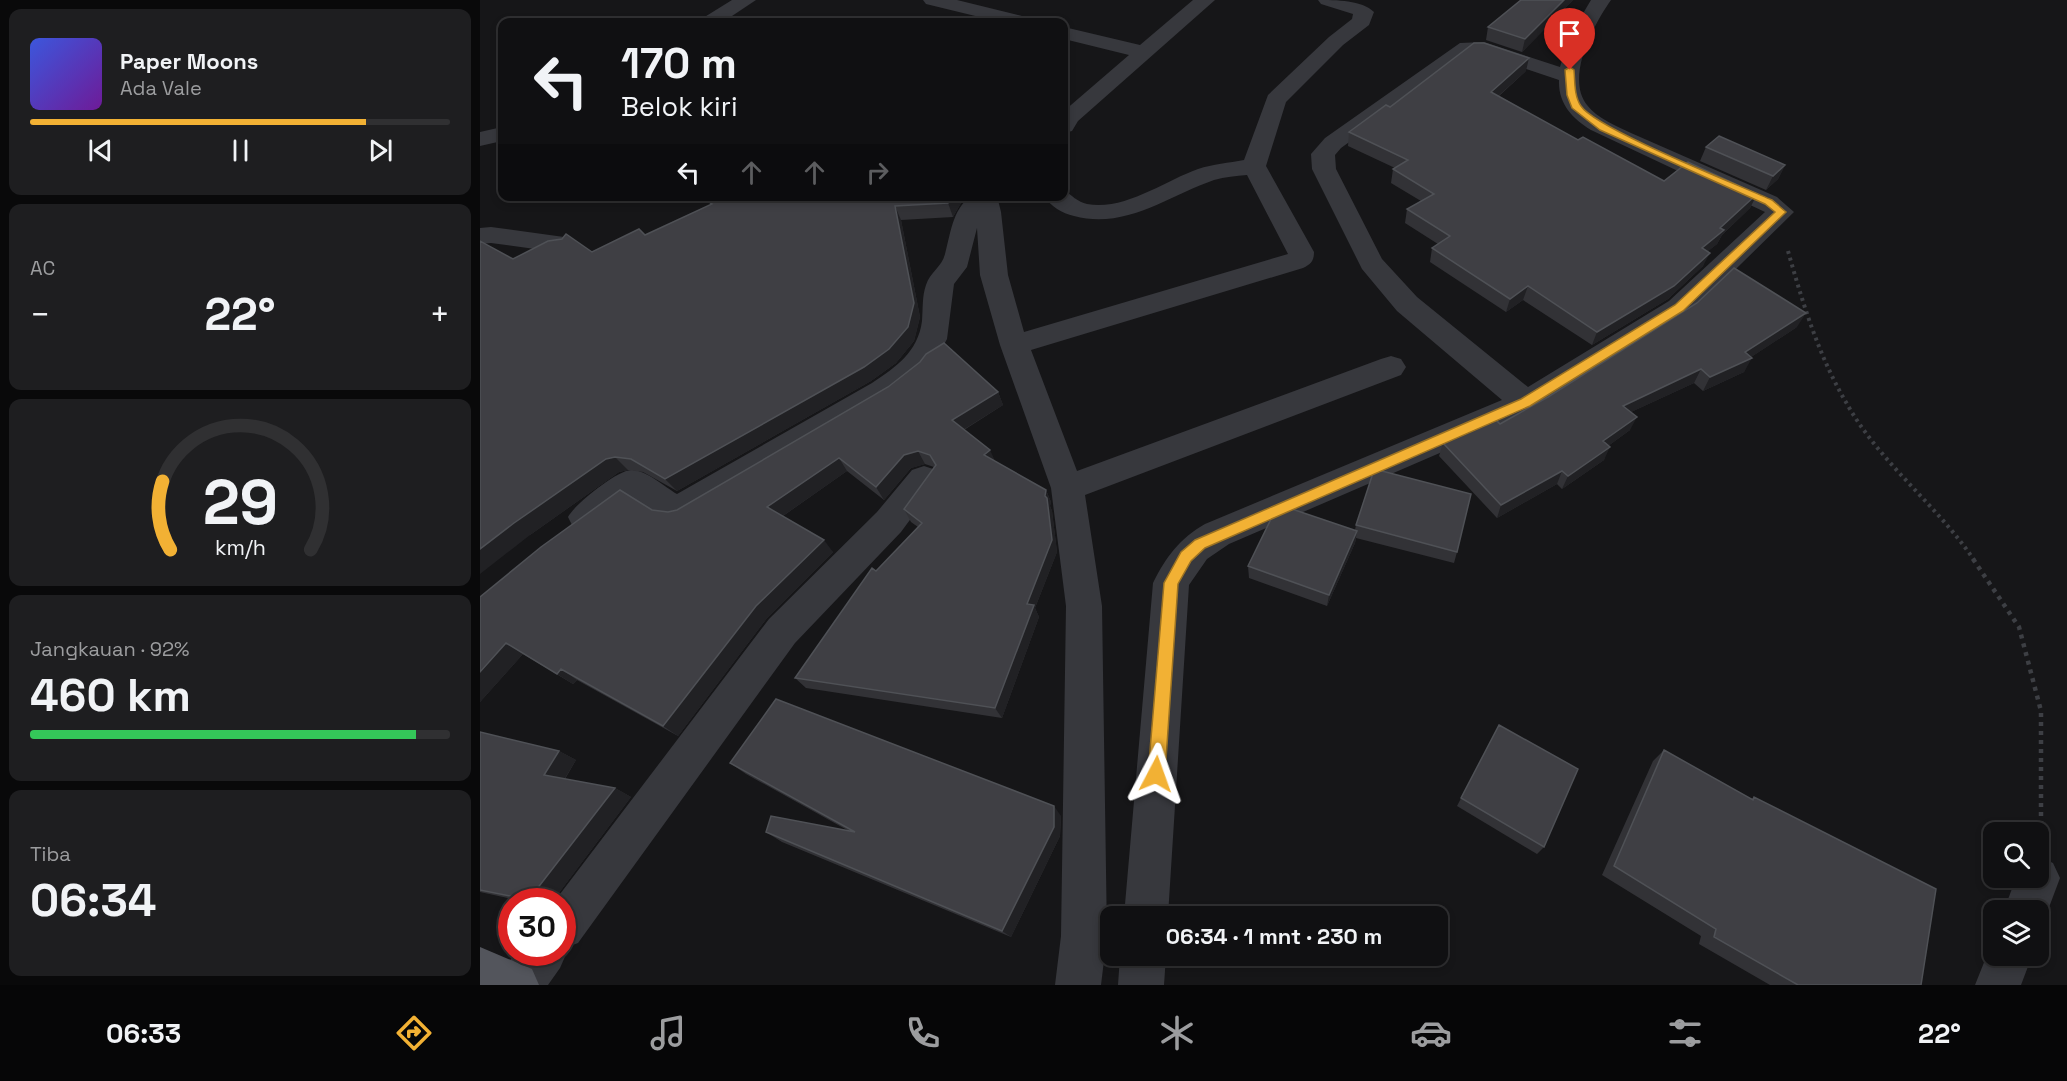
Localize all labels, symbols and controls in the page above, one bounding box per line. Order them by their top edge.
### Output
pin [1544,8,1595,70]
icon: arrive [1553,17,1586,50]
text: 170 m [621,37,737,90]
icon: left [522,42,600,120]
text: Paper Moons [120,47,258,75]
text: Ada Vale [120,75,202,101]
text: Belok kiri [621,89,738,124]
icon: previous [84,134,117,167]
icon: pause [224,134,257,167]
icon: next [364,134,397,167]
icon: left [672,156,705,189]
icon: ahead [735,156,768,189]
icon: ahead [798,156,831,189]
icon: right [861,156,894,189]
text: AC [30,255,55,281]
text: 22° [204,286,276,343]
text: − [30,294,50,336]
text: + [430,294,450,336]
text: 29 [202,463,278,542]
text: km/h [214,534,266,561]
text: Jangkauan · 92% [30,636,190,662]
text: 460 km [30,667,191,724]
position arrow [1124,742,1188,806]
map controls [1983,822,2049,966]
button: search [1983,822,2049,888]
text: Tiba [30,841,71,867]
text: 06:34 [30,872,156,929]
speed limit sign: 30 [498,888,576,966]
button: layers [1983,900,2049,966]
text: 06:34 · 1 mnt · 230 m [1166,922,1382,950]
icon: directions [393,1012,435,1054]
icon: music [647,1012,689,1054]
icon: phone [902,1012,944,1054]
icon: climate [1156,1012,1198,1054]
icon: car [1410,1012,1452,1054]
icon: filters [1664,1012,1706,1054]
text: 06:33 [106,1016,181,1051]
text: 22° [1918,1016,1961,1051]

